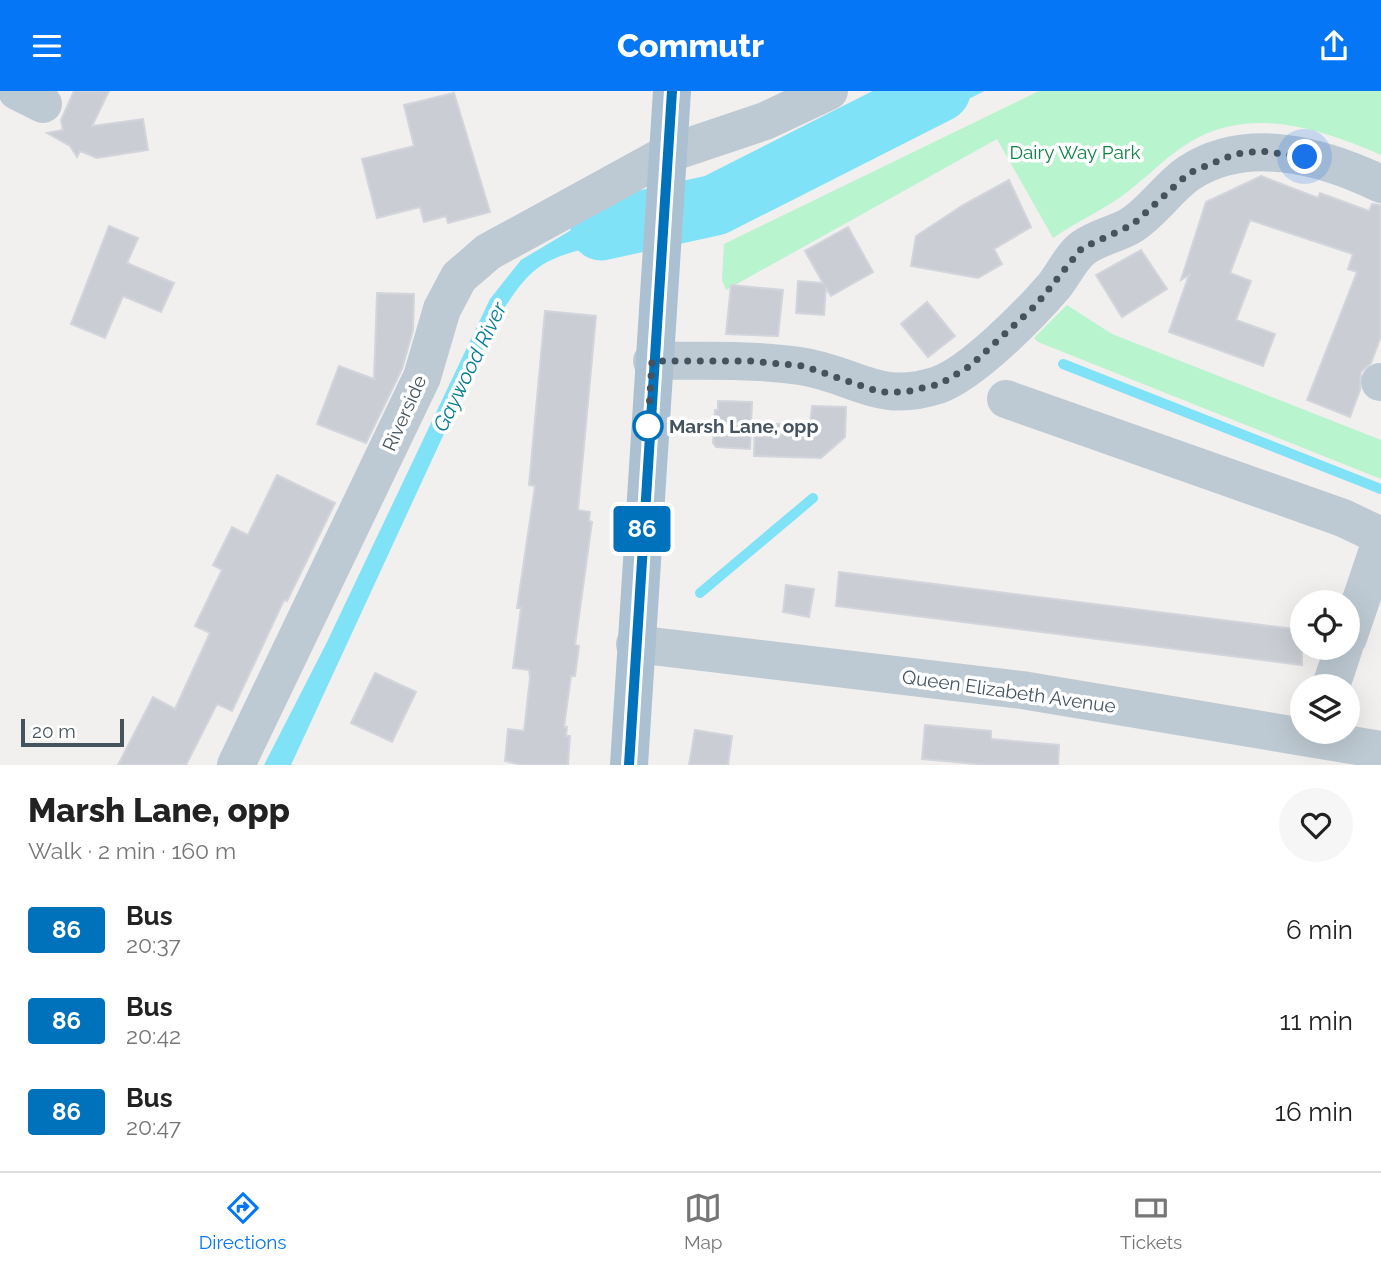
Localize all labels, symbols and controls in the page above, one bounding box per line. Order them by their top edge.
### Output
icon: menu [28,27,66,65]
text: Commutr [617,27,764,64]
icon: share [1315,27,1353,65]
your location [1287,139,1322,174]
park label: Dairy Way Park [1009,141,1141,163]
water label: Gaywood River [427,297,512,436]
street label: Riverside [378,372,430,454]
marker: Marsh Lane, opp [633,411,663,441]
place label: Marsh Lane, opp [669,415,818,437]
line badge: 86 [610,506,674,552]
text: 86 [627,514,657,543]
map controls [1290,590,1360,744]
button: locate [1290,590,1360,660]
street label: Queen Elizabeth Avenue [901,665,1117,717]
button: layers [1290,674,1360,744]
scale bar [21,716,124,748]
text: 20 m [32,720,76,742]
button: heart [1279,788,1353,862]
text: Marsh Lane, opp [28,791,290,830]
text: Walk · 2 min · 160 m [28,837,236,864]
text: Bus [126,901,173,931]
text: 86 [52,915,81,944]
text: 6 min [1286,915,1353,945]
text: 20:37 [126,931,181,958]
text: Bus [126,992,173,1022]
text: 86 [52,1006,81,1035]
text: 11 min [1279,1006,1353,1036]
text: 20:42 [126,1022,181,1049]
text: Bus [126,1083,173,1113]
text: 86 [52,1097,81,1126]
text: 16 min [1275,1097,1353,1127]
text: 20:47 [126,1113,181,1140]
tab: Directions [199,1189,286,1253]
tab: Map [684,1189,723,1253]
tab: Tickets [1120,1189,1182,1253]

